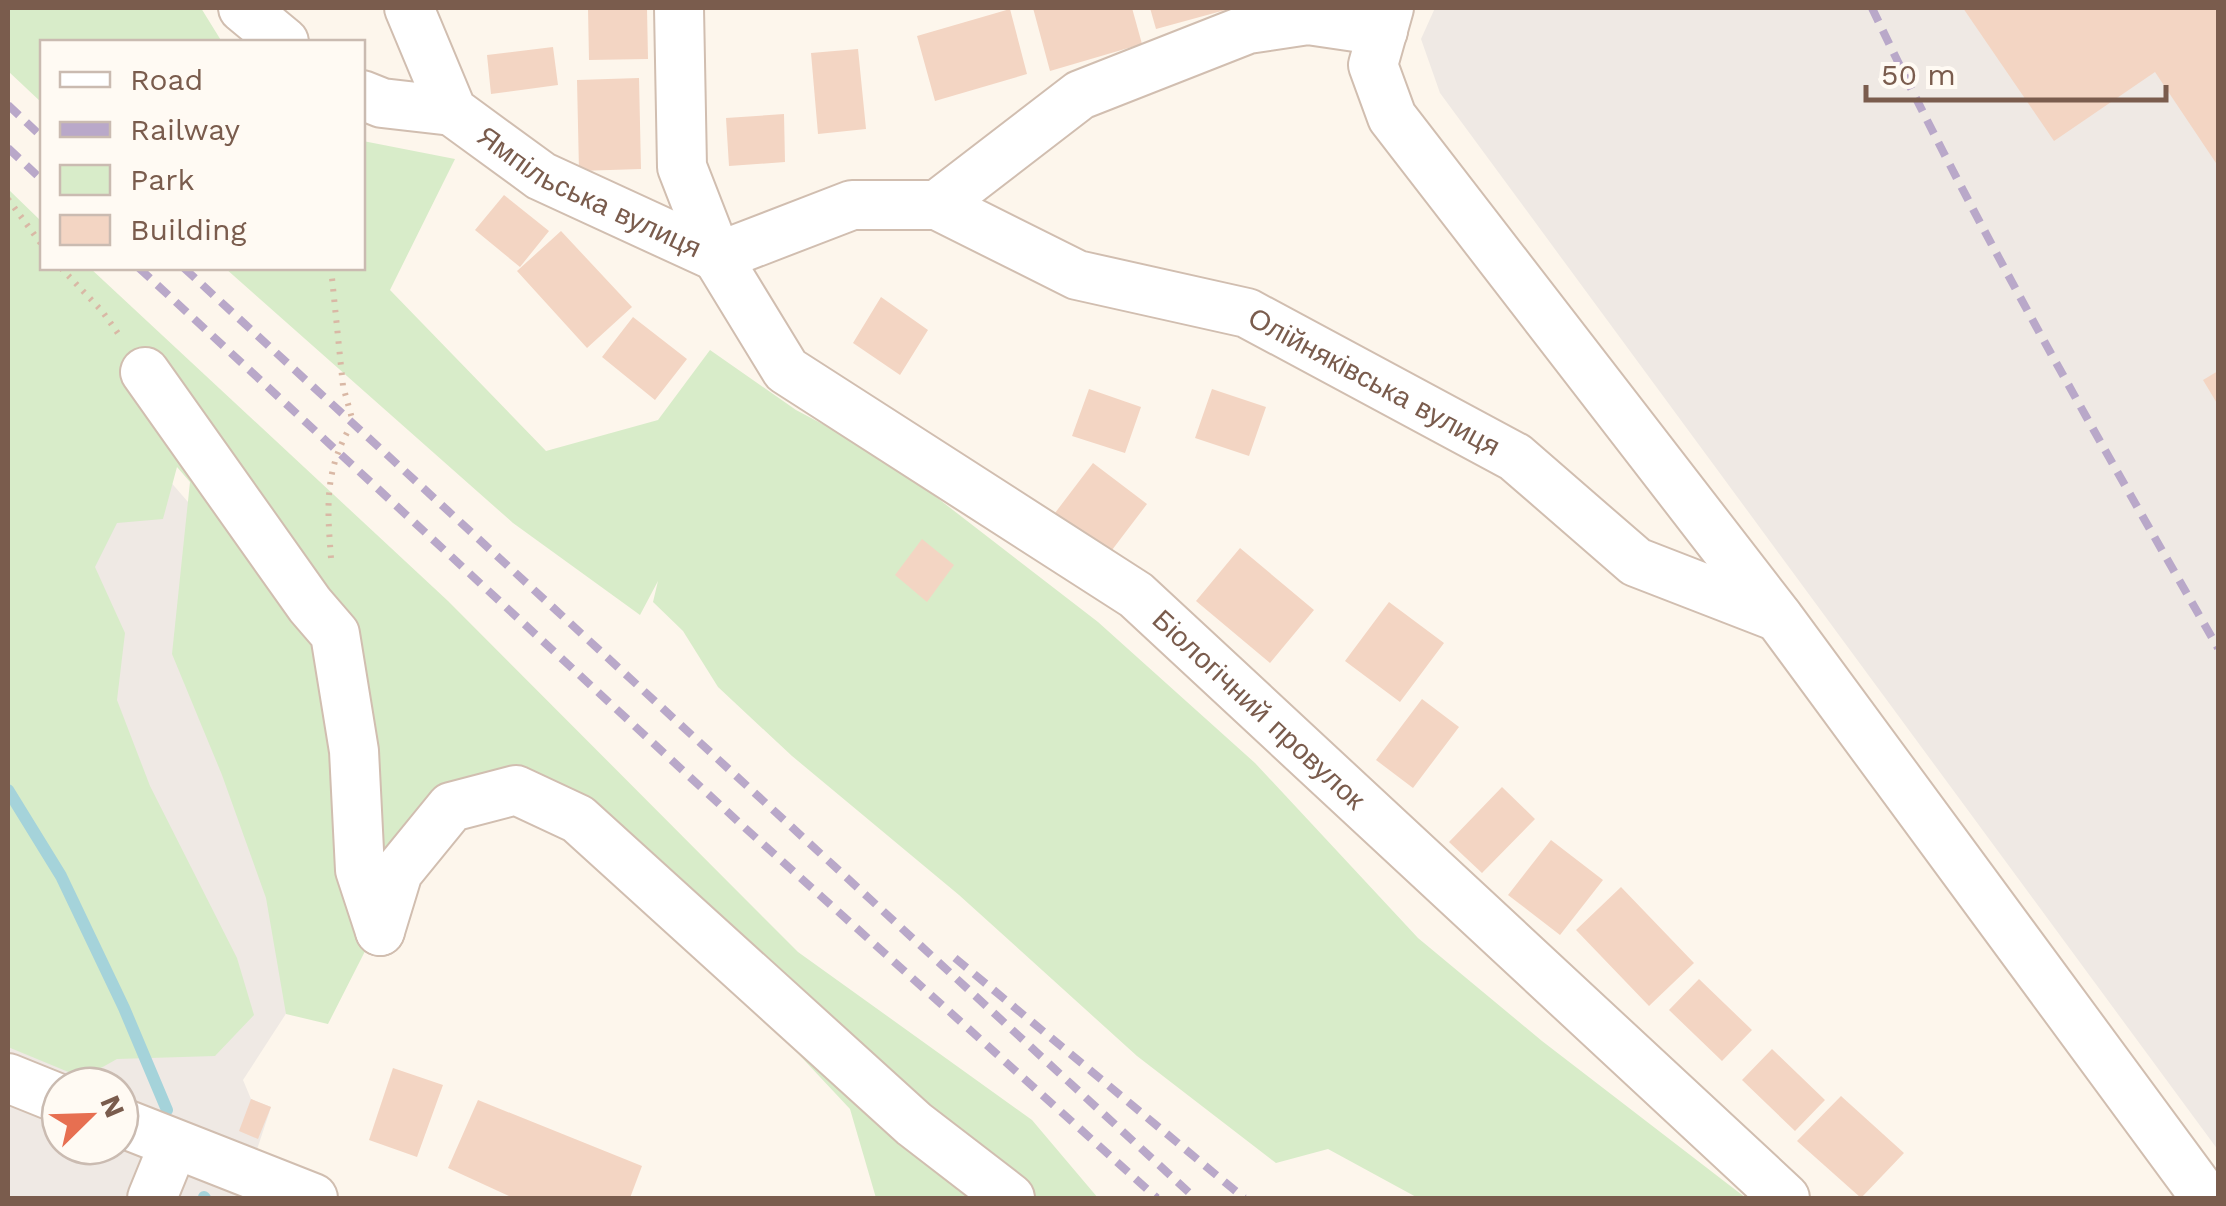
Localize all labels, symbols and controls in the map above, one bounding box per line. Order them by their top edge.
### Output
legend [40,40,365,270]
scale bar [1866,40,2166,102]
text: 50 m [1881,57,1956,92]
text: Road [130,62,203,97]
text: Railway [130,112,240,147]
street label: Ямпільська вулиця [471,119,707,264]
text: Park [130,162,195,197]
text: Building [130,212,247,247]
street label: Олійняківська вулиця [1243,300,1506,462]
street label: Біологічний провулок [1146,603,1372,816]
north arrow [40,1066,140,1166]
text: N [93,1090,132,1122]

